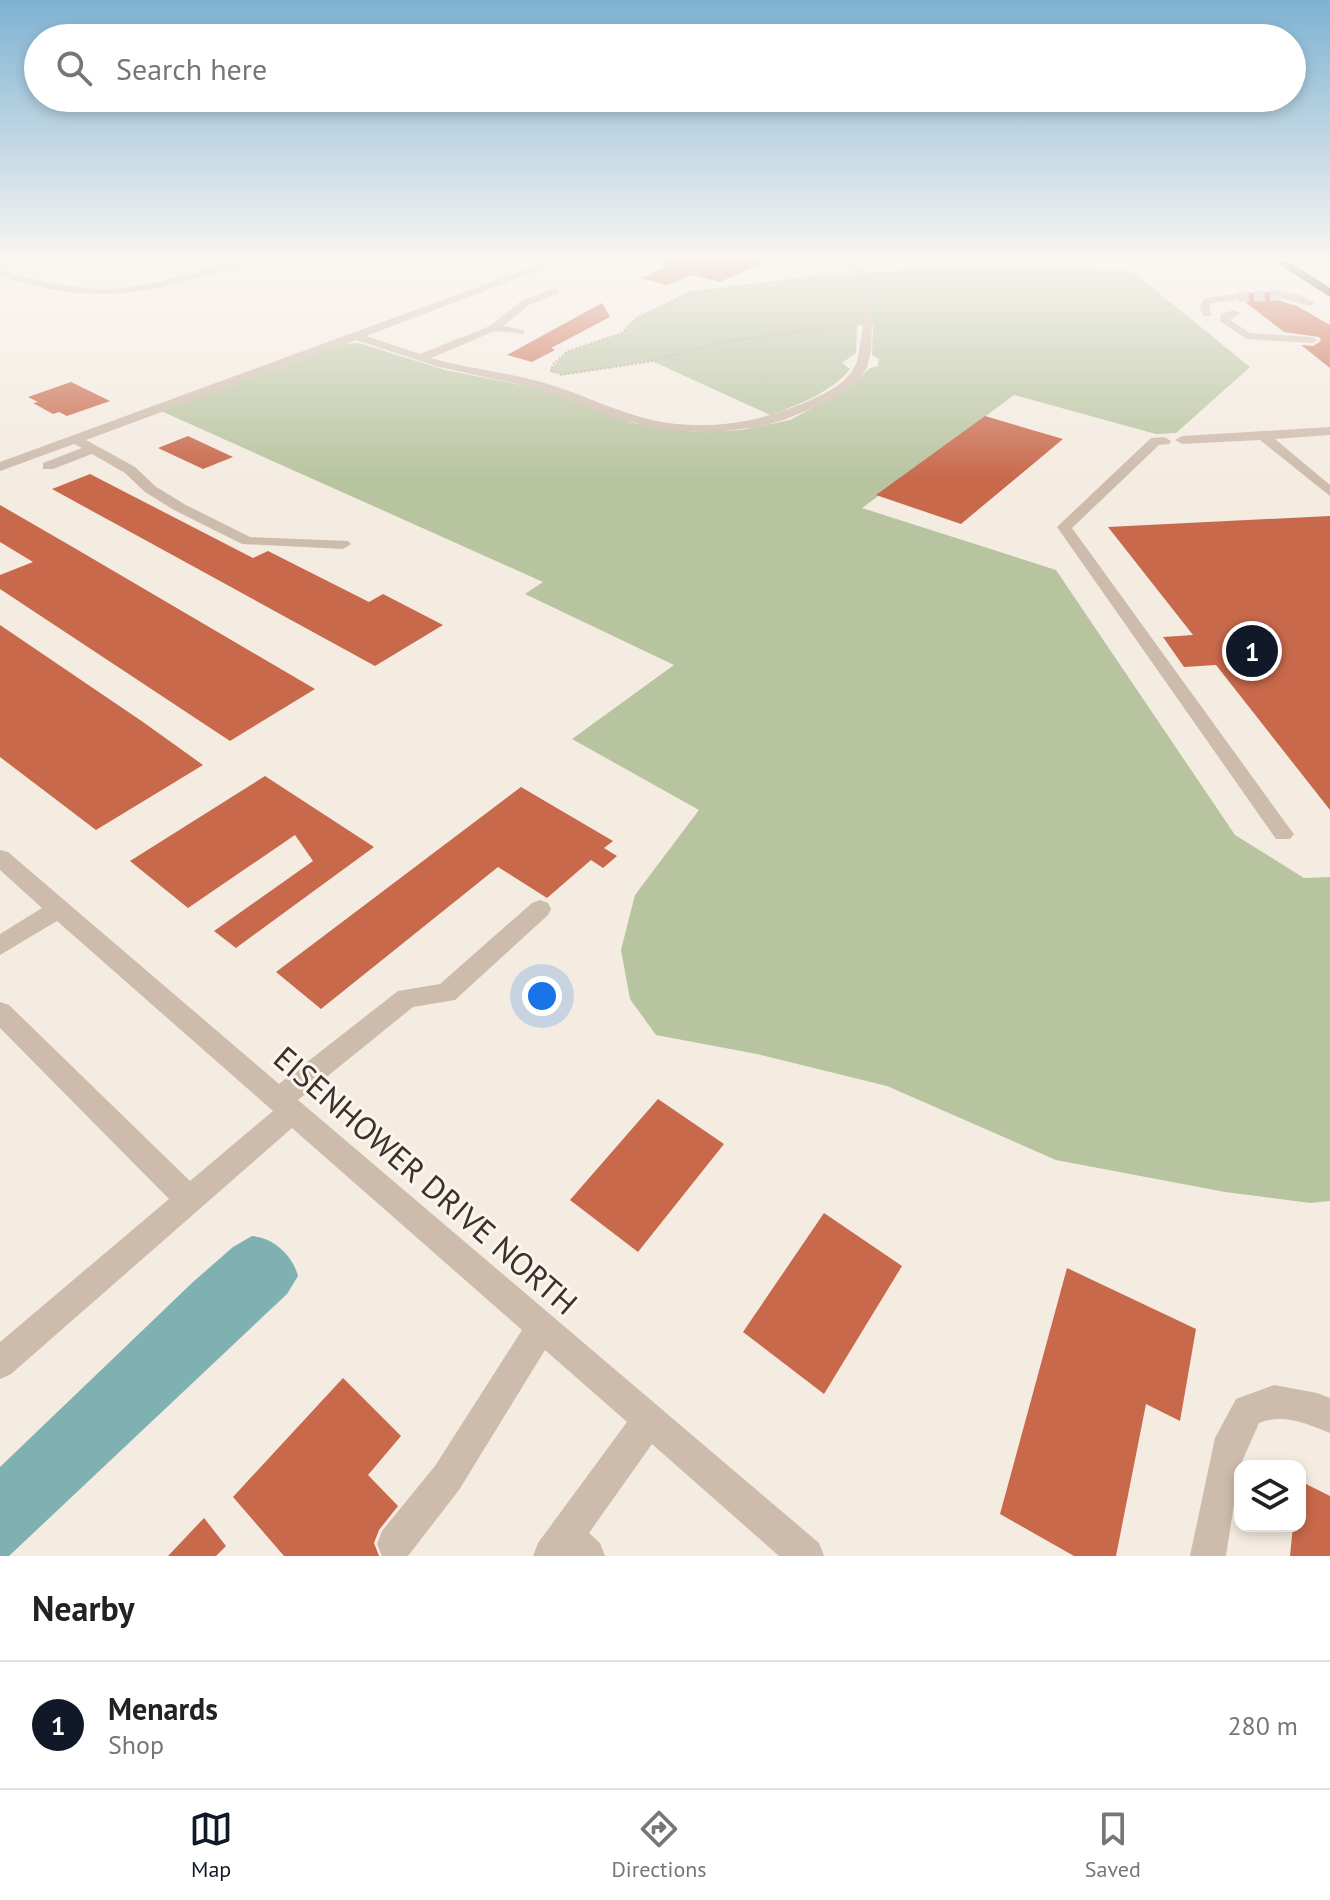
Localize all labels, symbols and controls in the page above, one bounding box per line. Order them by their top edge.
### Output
search box [24,24,1306,112]
icon: search [52,46,96,90]
text: Search here [116,49,267,88]
pin: 1 [1226,621,1278,681]
your location [522,976,562,1016]
street label: EISENHOWER DRIVE NORTH [265,1037,587,1323]
map controls [1234,1460,1306,1532]
button: layers [1234,1460,1306,1532]
text: Nearby [32,1586,134,1630]
text: Menards [108,1689,218,1728]
text: 1 [51,1709,65,1742]
text: 280 m [1227,1709,1298,1742]
text: Shop [108,1728,164,1761]
tab: Map [189,1807,233,1883]
tab: Directions [611,1807,707,1883]
tab: Saved [1085,1807,1141,1883]

